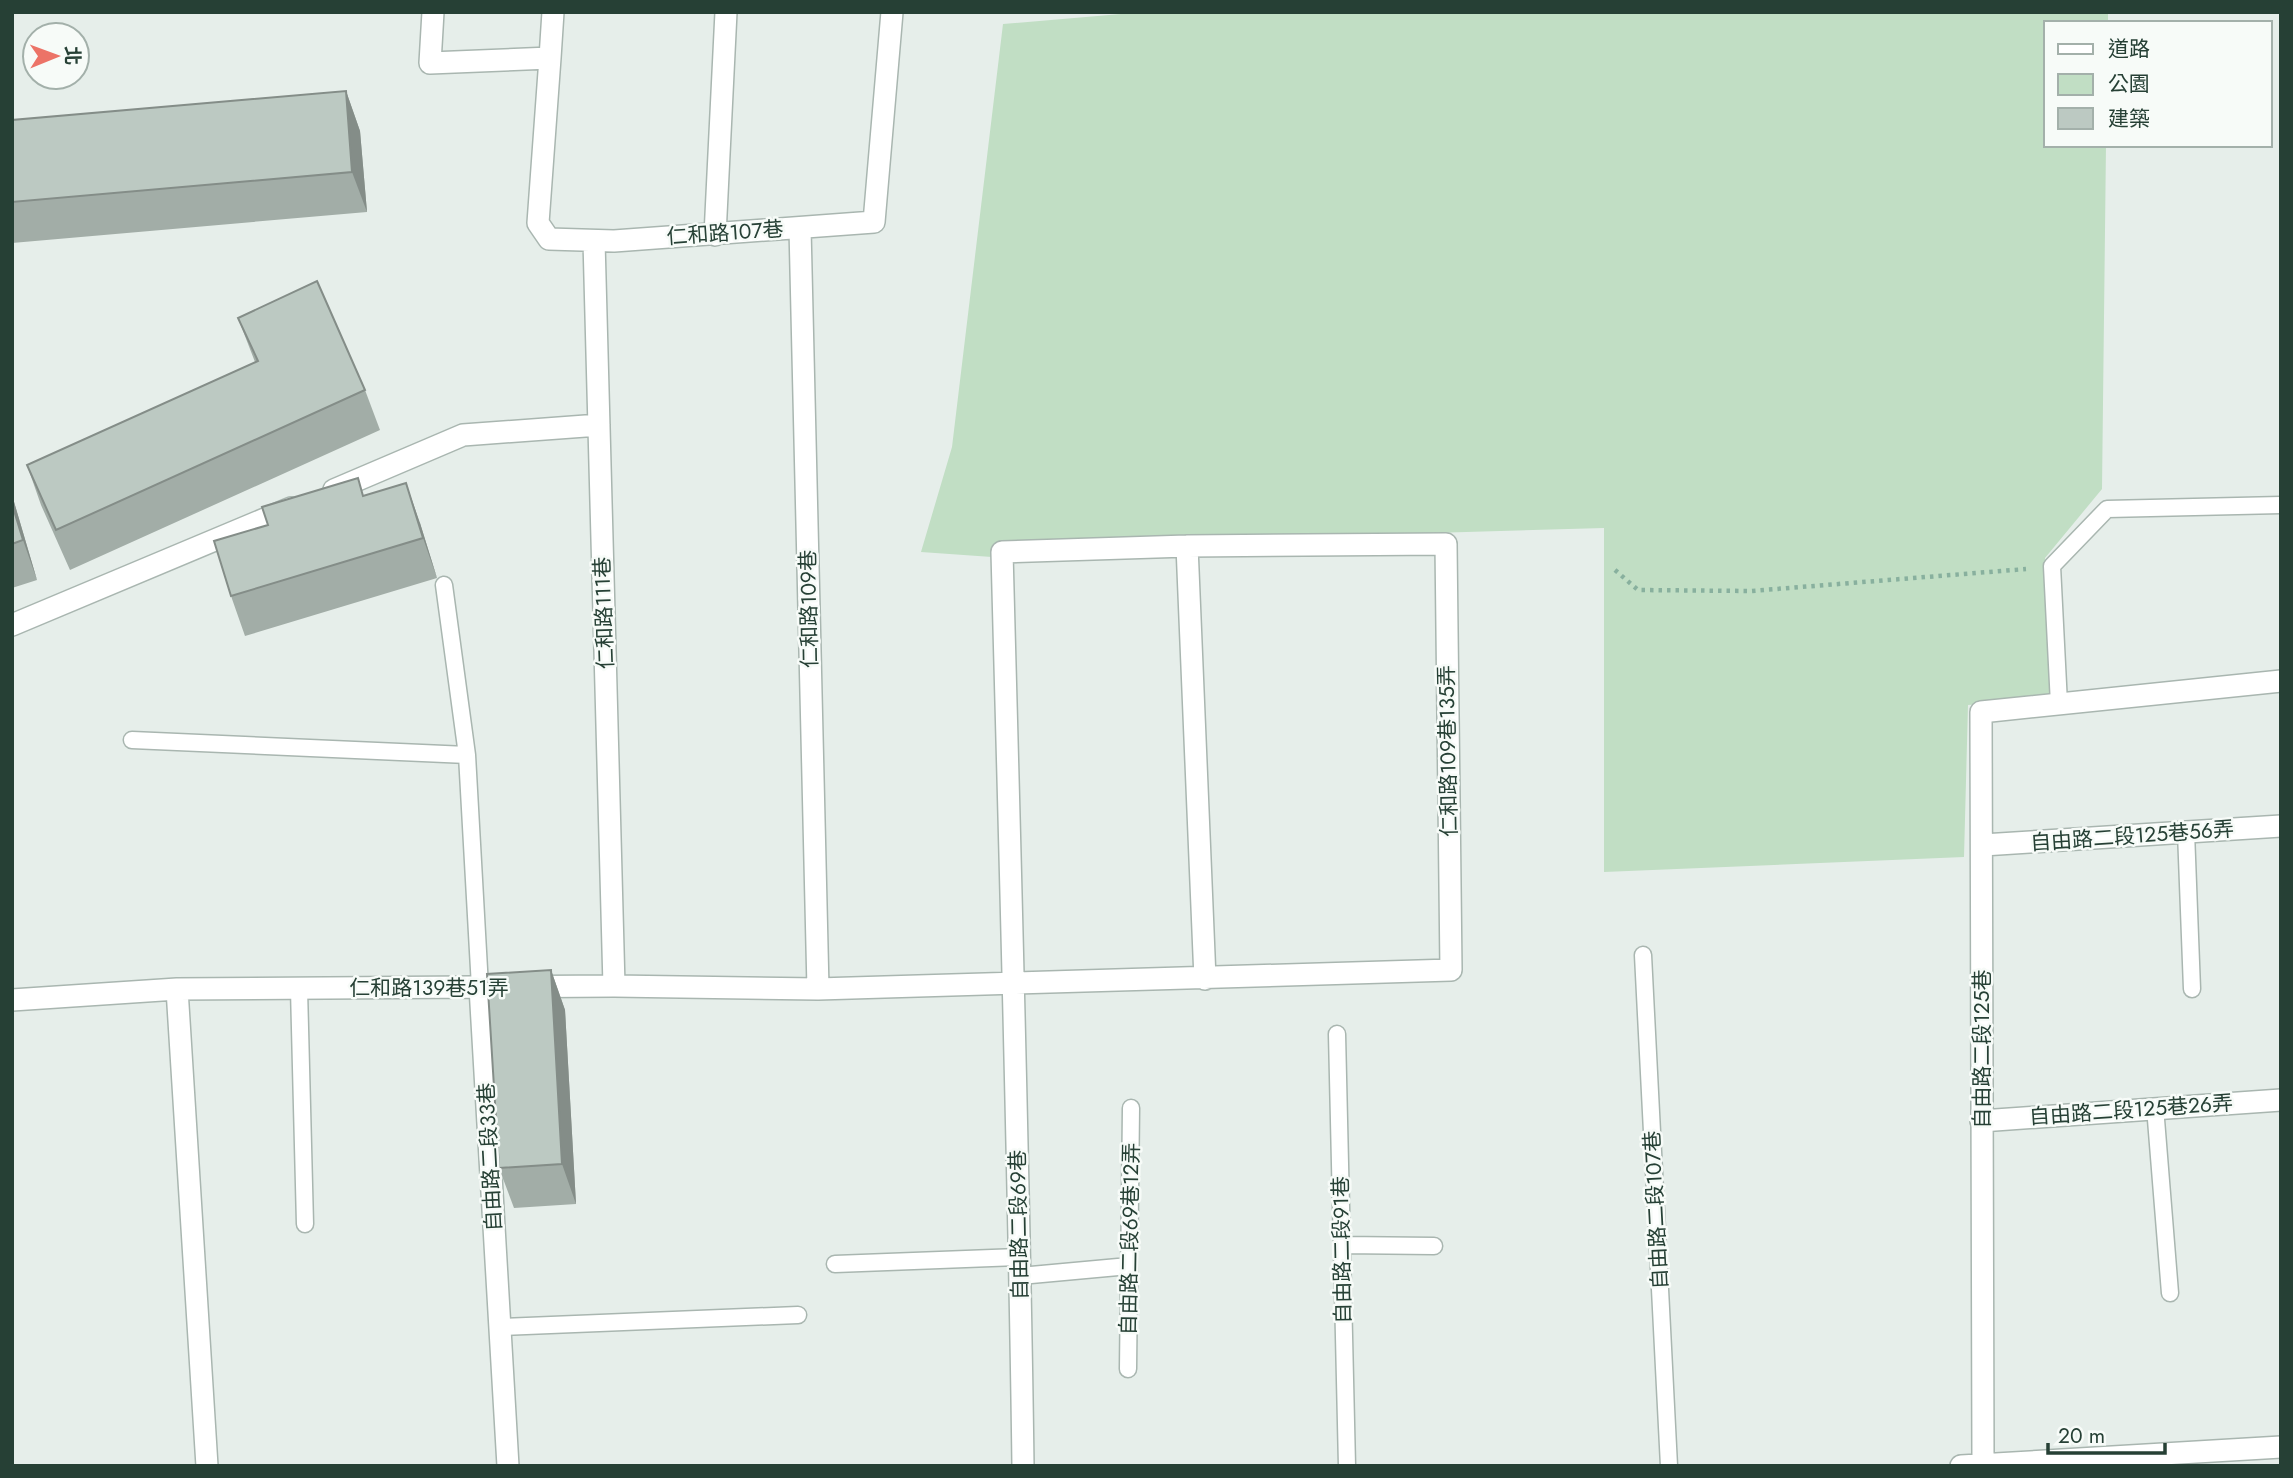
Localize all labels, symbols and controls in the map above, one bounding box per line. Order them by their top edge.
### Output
north arrow [21,21,91,91]
legend [2044,21,2272,147]
text: 道路 [2108,34,2150,64]
text: 北 [59,46,86,65]
text: 公園 [2108,69,2150,99]
text: 建築 [2108,104,2150,134]
street label: 仁和路107巷 [666,214,784,252]
street label: 仁和路109巷 [793,550,825,668]
street label: 仁和路111巷 [587,556,621,670]
street label: 仁和路109巷135弄 [1432,665,1464,837]
street label: 自由路二段125巷56弄 [2029,814,2235,858]
street label: 自由路二段125巷 [1967,969,1997,1129]
street label: 仁和路139巷51弄 [349,973,509,1003]
street label: 自由路二段33巷 [471,1082,509,1232]
street label: 自由路二段125巷26弄 [2028,1088,2234,1132]
street label: 自由路二段107巷 [1637,1130,1675,1290]
street label: 自由路二段69巷12弄 [1113,1142,1147,1336]
street label: 自由路二段69巷 [1003,1150,1035,1300]
street label: 自由路二段91巷 [1326,1176,1358,1324]
scale bar [2048,1412,2165,1456]
text: 20 m [2058,1421,2105,1451]

